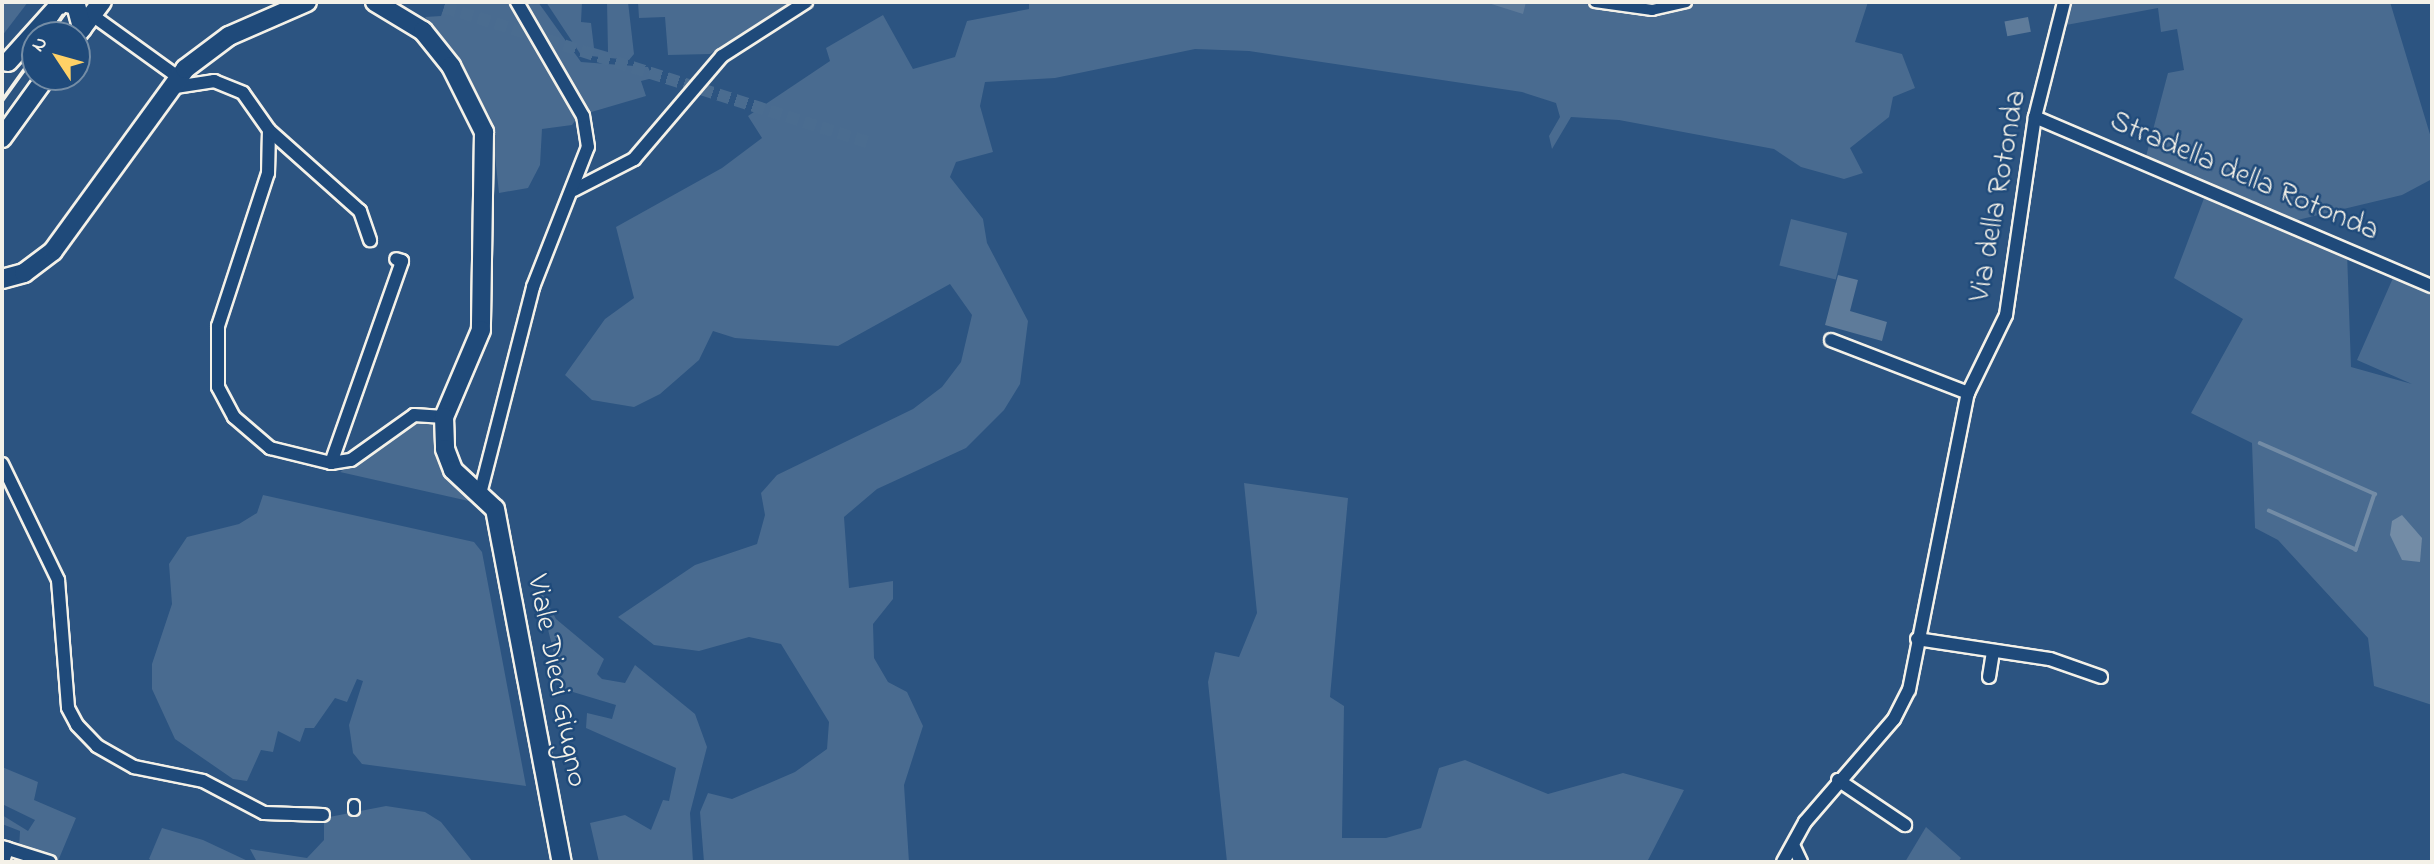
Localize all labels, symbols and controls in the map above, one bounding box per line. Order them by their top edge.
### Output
north arrow [21,21,91,91]
text: N [26,31,55,58]
street label: Via della Rotonda [1963,87,2035,305]
street label: Stradella della Rotonda [2104,104,2384,250]
street label: Viale Dieci Giugno [518,572,594,790]

